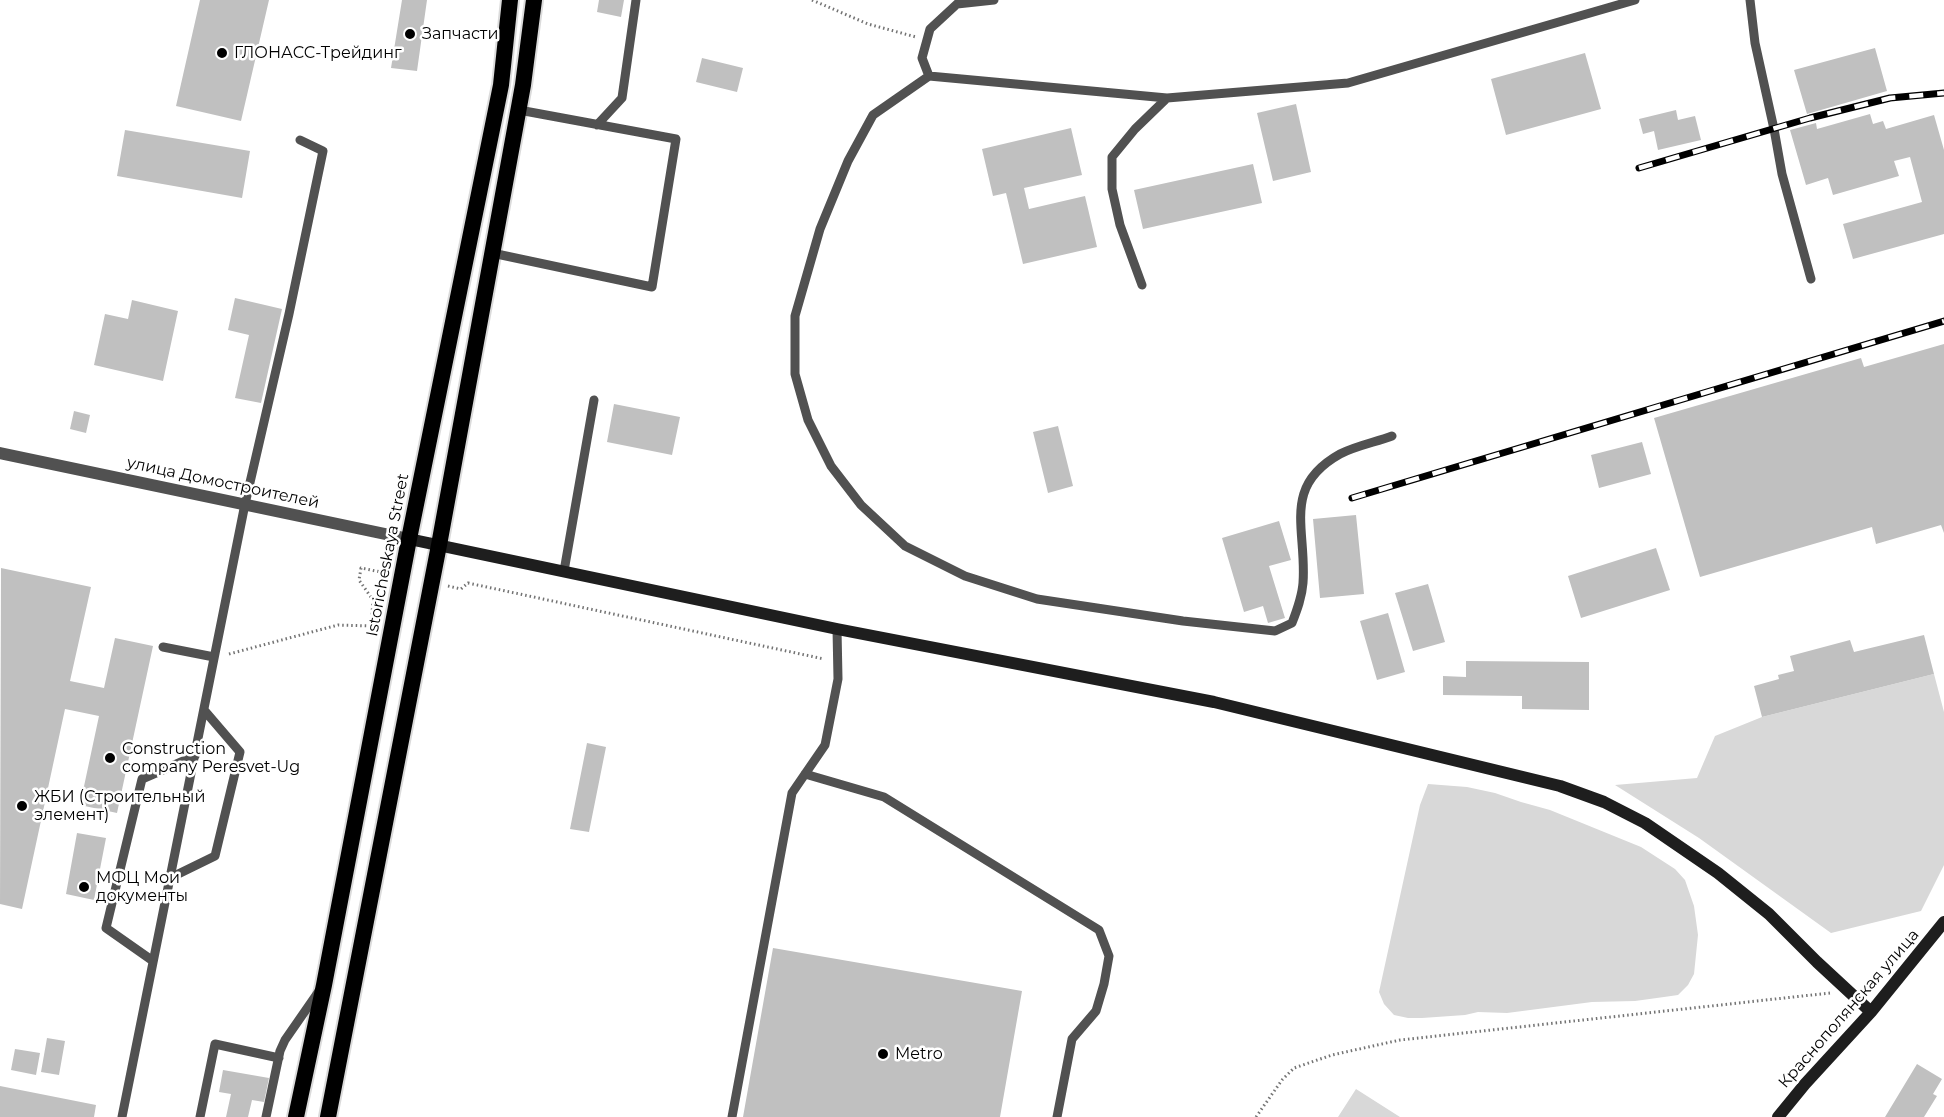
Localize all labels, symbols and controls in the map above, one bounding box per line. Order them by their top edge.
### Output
place label: Запчасти [422,24,498,44]
marker: Запчасти [403,27,417,41]
place label: ГЛОНАСС-Трейдинг [234,43,402,63]
marker: ГЛОНАСС-Трейдинг [215,46,229,60]
street label: улица Домостроителей [125,453,321,513]
street label: Istoricheskaya Street [363,472,413,638]
place label: Construction company Peresvet-Ug [122,739,300,777]
marker: Construction company Peresvet-Ug [103,751,117,765]
place label: ЖБИ (Строительный элемент) [34,787,205,825]
marker: ЖБИ (Строительный элемент) [15,799,29,813]
place label: МФЦ Мои документы [96,868,188,906]
marker: МФЦ Мои документы [77,880,91,894]
street label: Краснополянская улица [1775,926,1923,1092]
place label: Metro [895,1044,943,1064]
marker: Metro [876,1047,890,1061]

